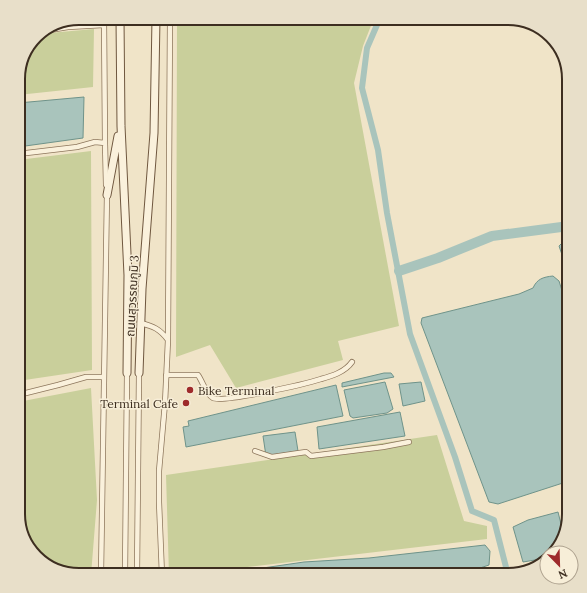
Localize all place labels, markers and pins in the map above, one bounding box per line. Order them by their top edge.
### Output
place label: Bike Terminal [198,383,274,398]
marker: Bike Terminal [185,385,195,395]
place label: Terminal Cafe [100,396,178,411]
marker: Terminal Cafe [181,398,191,408]

